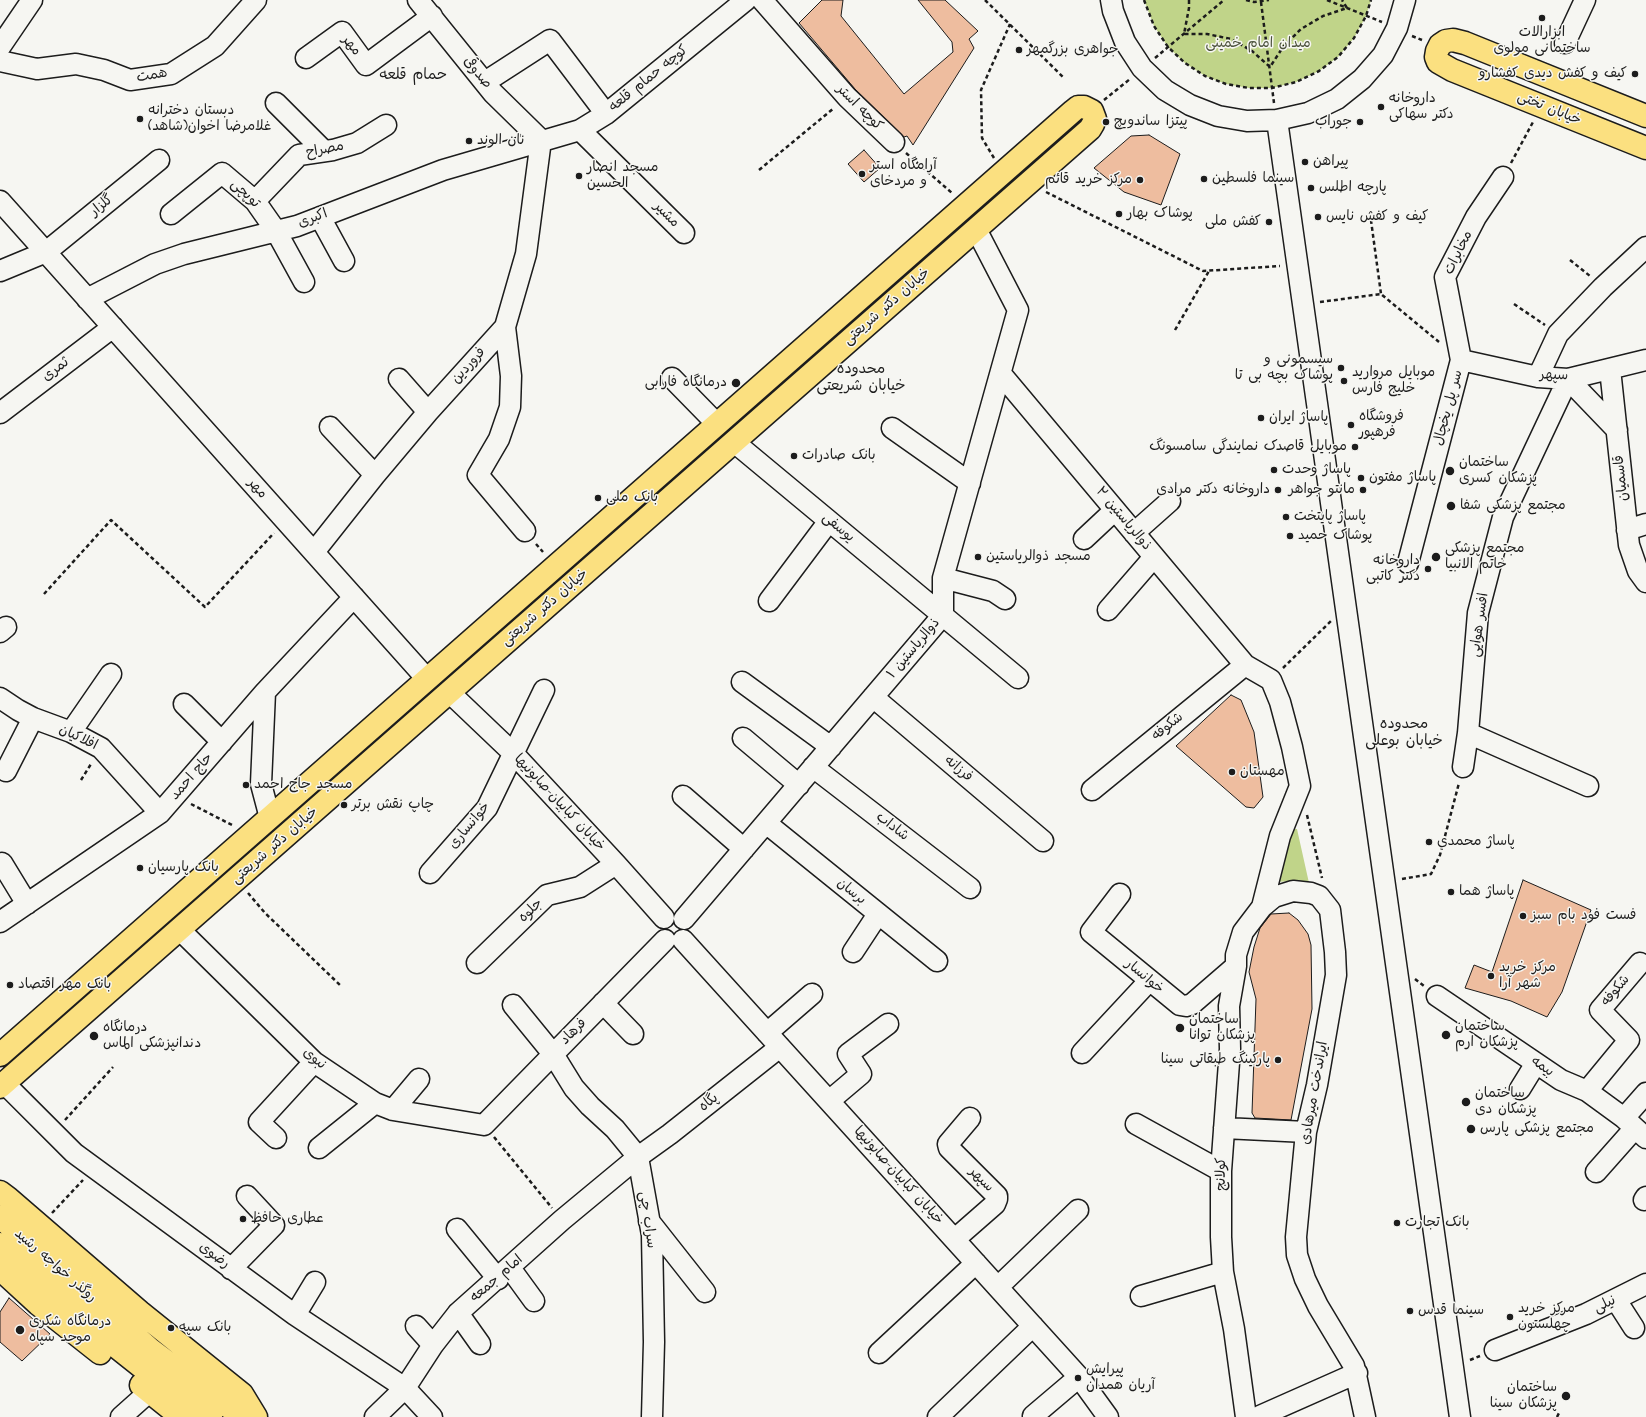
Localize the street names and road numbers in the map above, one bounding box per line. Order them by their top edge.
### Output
street label: مهر [338,32,364,60]
street label: کوچه حمام قلعه [606,42,692,116]
street label: صدوقی [459,54,495,92]
street label: همت [135,65,169,87]
street label: کوچه استر [832,81,886,135]
street label: خیابان تختی [1515,89,1583,129]
street label: مصراح [305,138,345,162]
street label: توپچی [227,176,263,212]
street label: گلزار [87,192,117,220]
street label: مشیر [650,199,682,231]
street label: اکبری [296,206,330,232]
street label: مخابرات [1441,228,1477,278]
street label: خیابان دکتر شریعتی [840,265,934,349]
street label: فروردین [448,344,490,388]
street label: ثمری [39,354,73,386]
street label: سپهر [1540,367,1568,385]
street label: سر پل یخچال [1431,368,1467,448]
street label: قاسمیان [1611,454,1633,502]
street label: مهر [244,475,270,503]
street label: ذوالریاستین ۲ [1091,484,1155,554]
street label: یوسفی [818,510,858,546]
street label: خیابان دکتر شریعتی [498,566,592,650]
street label: افسر هوایی [1467,592,1493,658]
street label: ذوالریاستین ۱ [884,615,944,683]
street label: شکوفه [1149,709,1187,745]
street label: افلاکیان [56,721,100,755]
street label: حاج احمد [167,750,217,804]
street label: خیابان کبابیان-صابونیها [510,751,608,855]
street label: فرزانه [940,752,976,786]
street label: خوانساری [446,799,494,853]
street label: خیابان دکتر شریعتی [228,804,322,888]
street label: شاداب [872,809,912,845]
street label: برسان [833,875,869,909]
street label: جلوه [515,895,547,927]
street label: خوانسار [1121,956,1167,998]
street label: شکوفه [1598,972,1634,1010]
street label: فرهاد [557,1015,591,1049]
street label: ایراندخت میرهادی [1298,1040,1332,1146]
street label: نبوی [299,1044,329,1074]
street label: بیمه [1527,1053,1557,1081]
street label: پگاه [696,1090,722,1116]
street label: خیابان کبابیان-صابونیها [850,1123,946,1229]
street label: کولانج [1213,1157,1231,1191]
street label: سپهر [965,1164,997,1196]
street label: سراب چی [635,1190,659,1250]
street label: روگذر خواجه رشید [10,1226,100,1306]
street label: رضوی [195,1239,233,1273]
street label: امام جمعه [467,1252,527,1306]
street label: نیلی [1591,1293,1619,1317]

